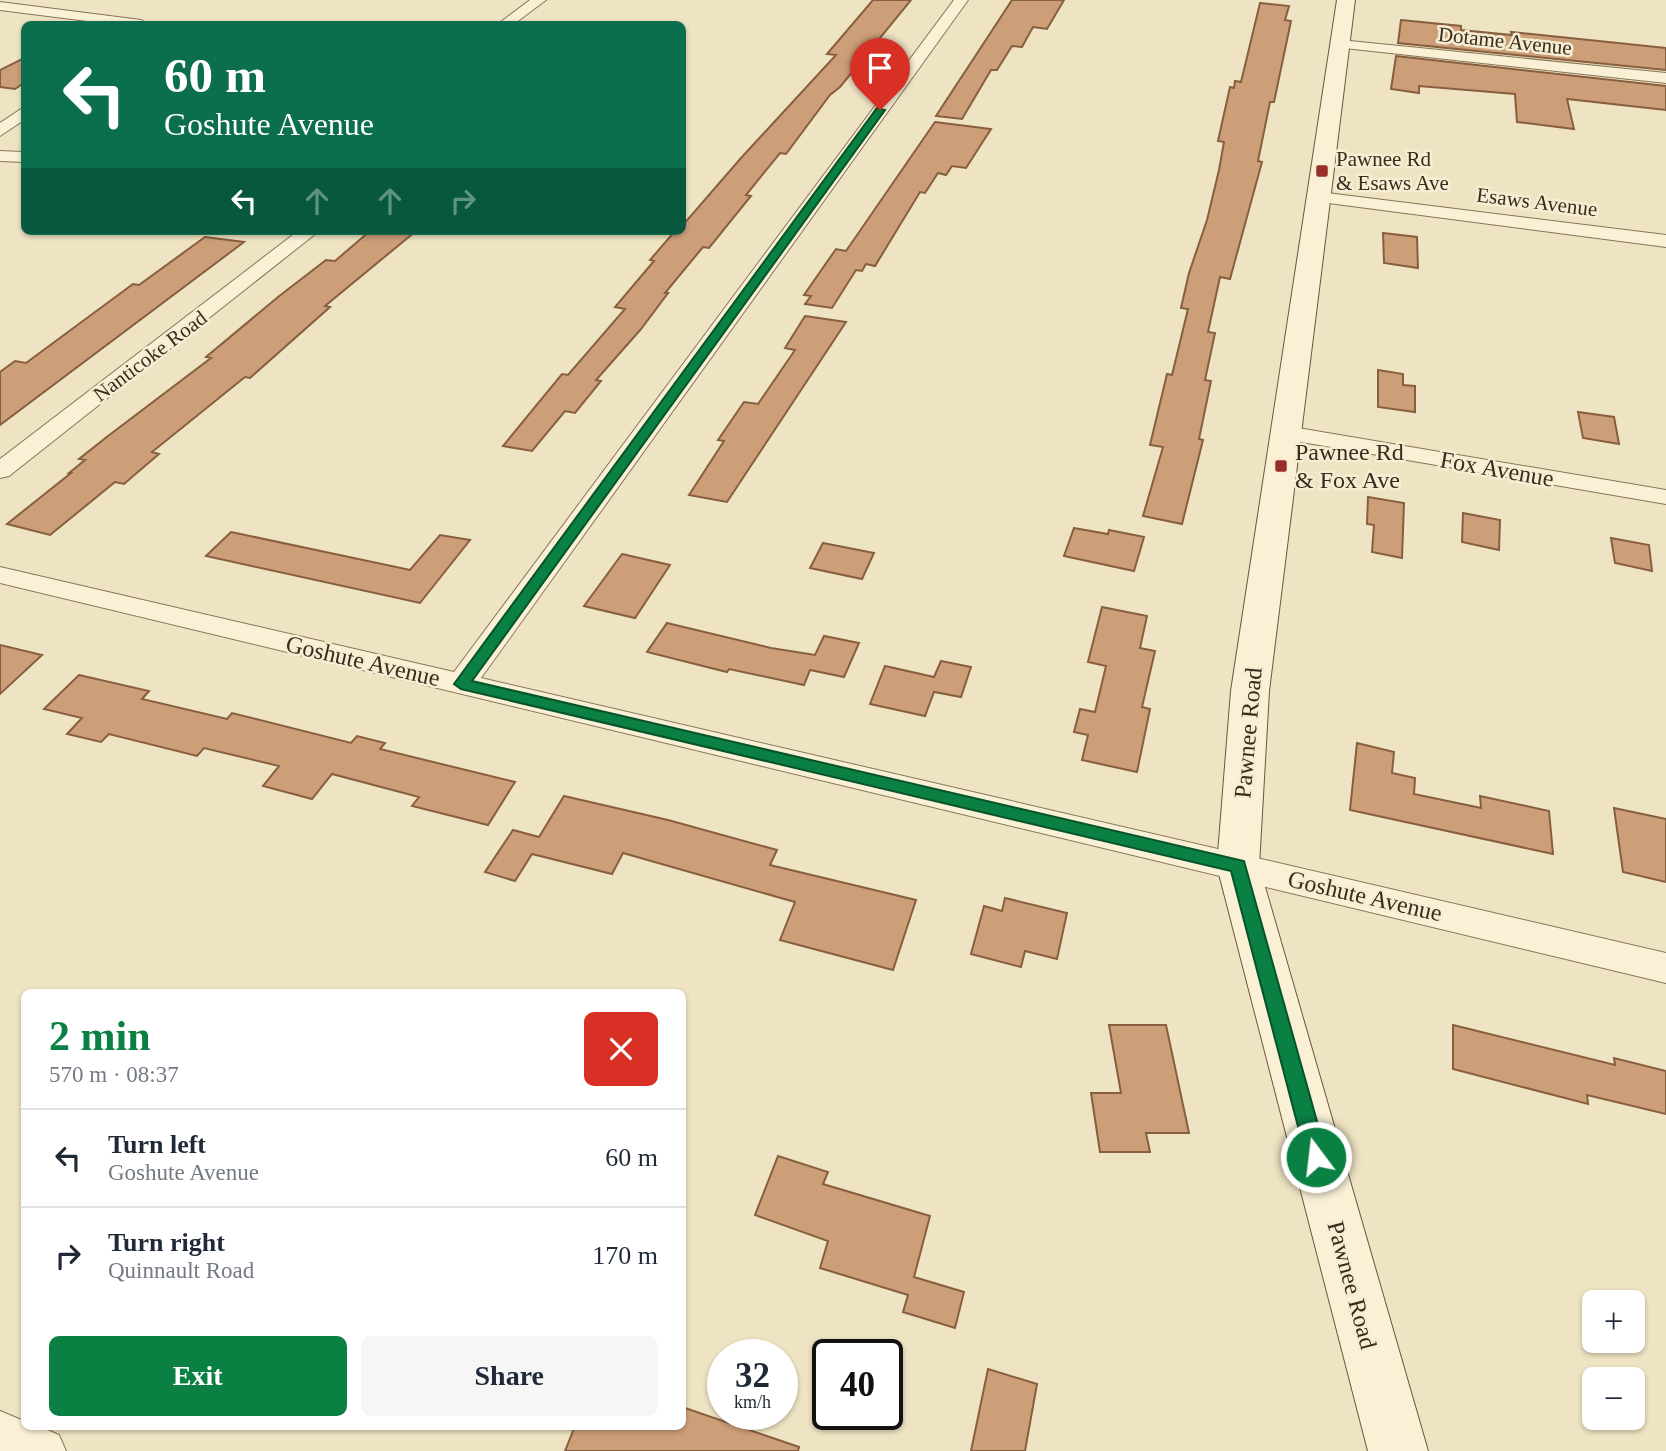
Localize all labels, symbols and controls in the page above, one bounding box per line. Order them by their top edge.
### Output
street label: Dotame Avenue [1437,22,1573,60]
pin [850,38,910,110]
text: 60 m [164,48,266,103]
icon: left [49,49,140,140]
icon: arrive [861,49,899,87]
text: Goshute Avenue [164,106,374,142]
place label: Pawnee Rd & Esaws Ave [1336,147,1449,195]
marker: Pawnee Rd & Esaws Ave [1314,163,1330,179]
icon: left [225,182,263,220]
icon: ahead [298,182,336,220]
icon: ahead [371,182,409,220]
icon: right [444,182,482,220]
street label: Esaws Avenue [1475,183,1599,221]
street label: Nanticoke Road [89,305,212,406]
place label: Pawnee Rd & Fox Ave [1295,439,1404,493]
street label: Fox Avenue [1438,446,1556,492]
marker: Pawnee Rd & Fox Ave [1273,458,1289,474]
street label: Goshute Avenue [283,631,443,691]
street label: Pawnee Road [1229,666,1267,800]
street label: Goshute Avenue [1285,866,1445,926]
button: close [584,1012,658,1086]
text: 2 min [49,1013,151,1059]
text: 570 m · 08:37 [49,1062,179,1087]
position arrow [1279,1120,1353,1194]
text: Turn left [108,1130,206,1159]
icon: left [49,1139,87,1177]
text: 60 m [605,1143,658,1172]
text: Goshute Avenue [108,1160,259,1185]
street label: Pawnee Road [1322,1218,1382,1352]
text: Turn right [108,1228,225,1257]
icon: right [49,1237,87,1275]
text: 170 m [592,1241,658,1270]
text: Quinnault Road [108,1258,254,1283]
map controls [1582,1290,1645,1430]
button: + [1582,1290,1645,1353]
button: Exit [49,1336,347,1416]
button: Share [361,1336,658,1416]
speed limit sign: 40 [812,1339,903,1430]
text: 32 [735,1356,770,1395]
button: − [1582,1367,1645,1430]
text: km/h [734,1392,771,1412]

